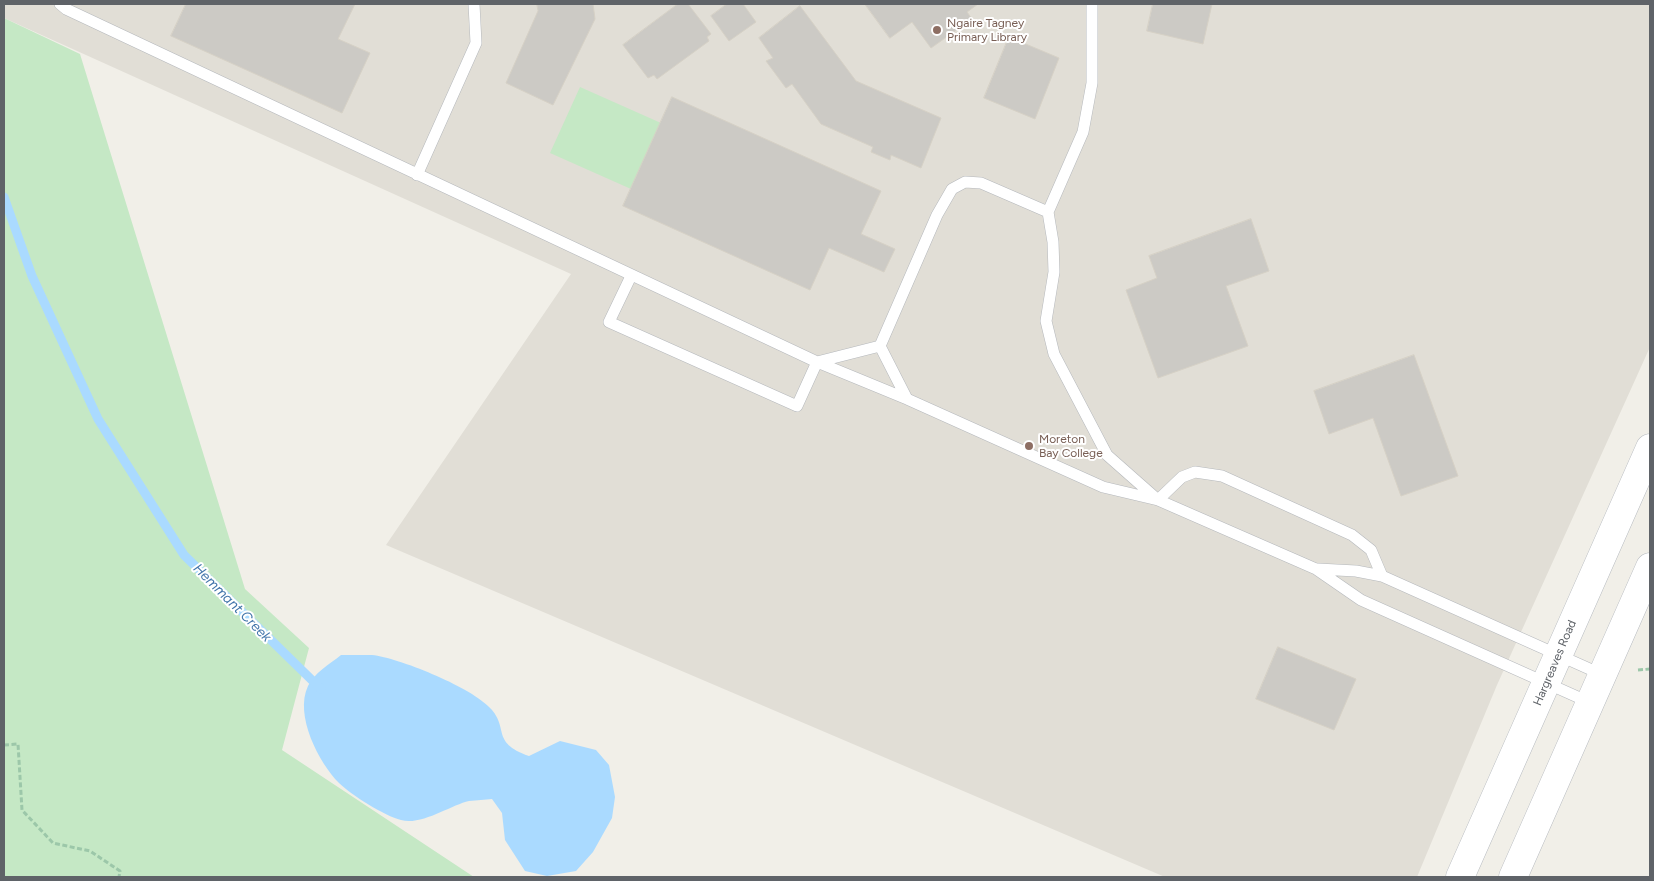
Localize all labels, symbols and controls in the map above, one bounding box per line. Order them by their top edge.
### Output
place label: Ngaire Tagney Primary Library [947,16,1027,44]
marker: Ngaire Tagney Primary Library [931,24,943,36]
place label: Moreton Bay College [1039,432,1103,460]
marker: Moreton Bay College [1023,440,1035,452]
water label: Hemmant Creek [189,560,275,646]
street label: Hargreaves Road [1530,618,1580,708]

